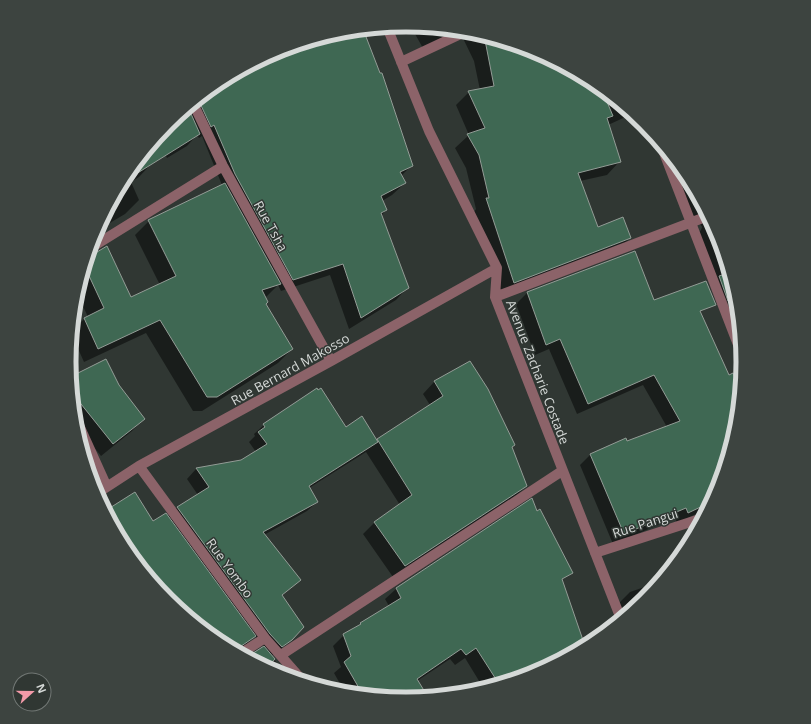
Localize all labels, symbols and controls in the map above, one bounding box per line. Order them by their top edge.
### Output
street label: Rue Tsha [250,197,292,255]
street label: Avenue Zacharie Costade [502,297,574,447]
street label: Rue Bernard Makosso [227,329,353,409]
street label: Rue Pangui [610,504,680,542]
street label: Rue Yombo [202,535,258,602]
north arrow [12,672,52,712]
text: N [33,681,50,695]

